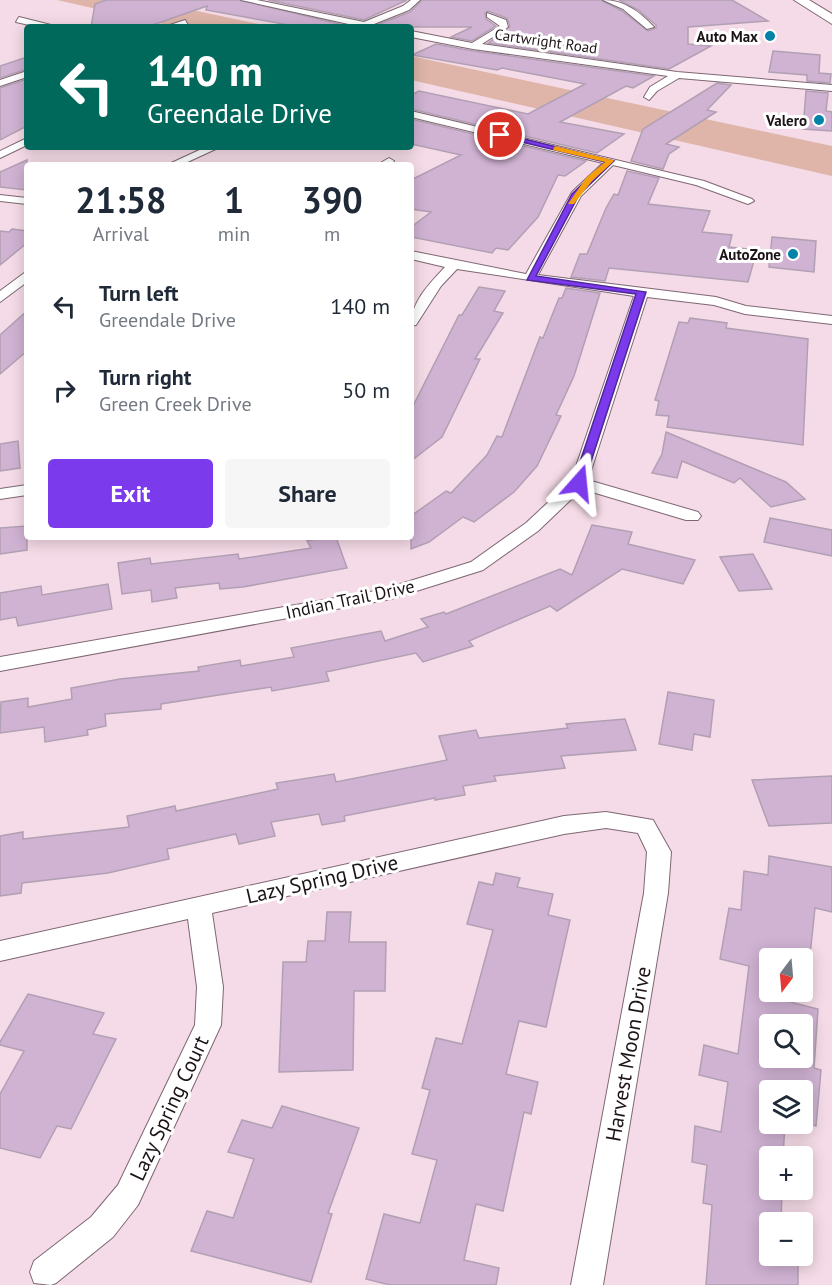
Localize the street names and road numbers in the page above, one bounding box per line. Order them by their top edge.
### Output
street label: Cartwright Road [493,24,599,58]
street label: Indian Trail Drive [284,574,416,624]
street label: Lazy Spring Drive [243,848,401,910]
street label: Harvest Moon Drive [599,964,657,1144]
street label: Lazy Spring Court [124,1031,214,1185]

